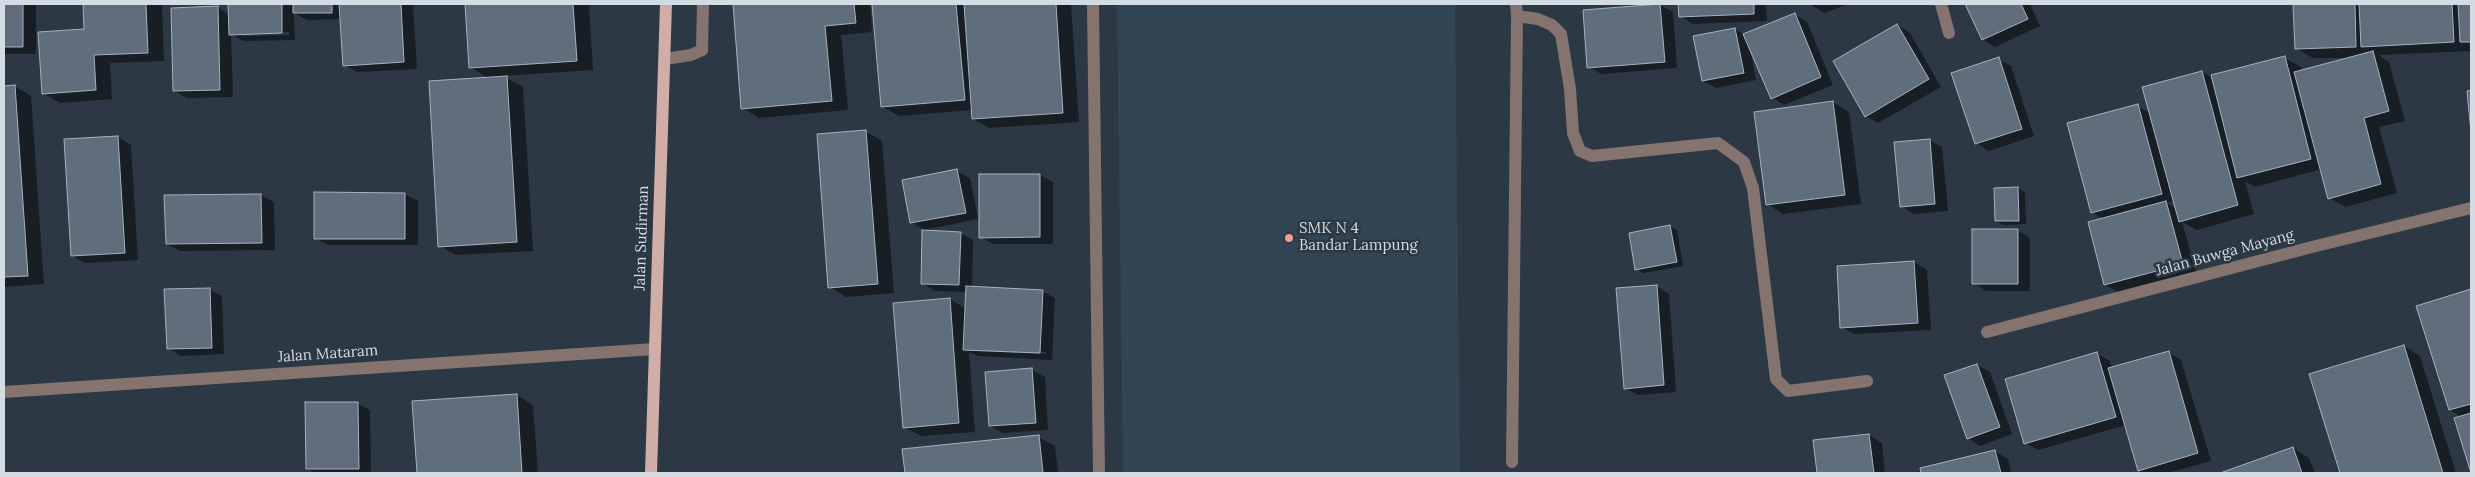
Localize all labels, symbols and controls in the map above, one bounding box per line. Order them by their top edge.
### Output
street label: Jalan Sudirman [631,185,653,291]
place label: SMK N 4 Bandar Lampung [1299,220,1418,255]
street label: Jalan Buwga Mayang [2154,226,2296,280]
marker: SMK N 4 Bandar Lampung [1283,232,1295,244]
street label: Jalan Mataram [277,342,379,366]

